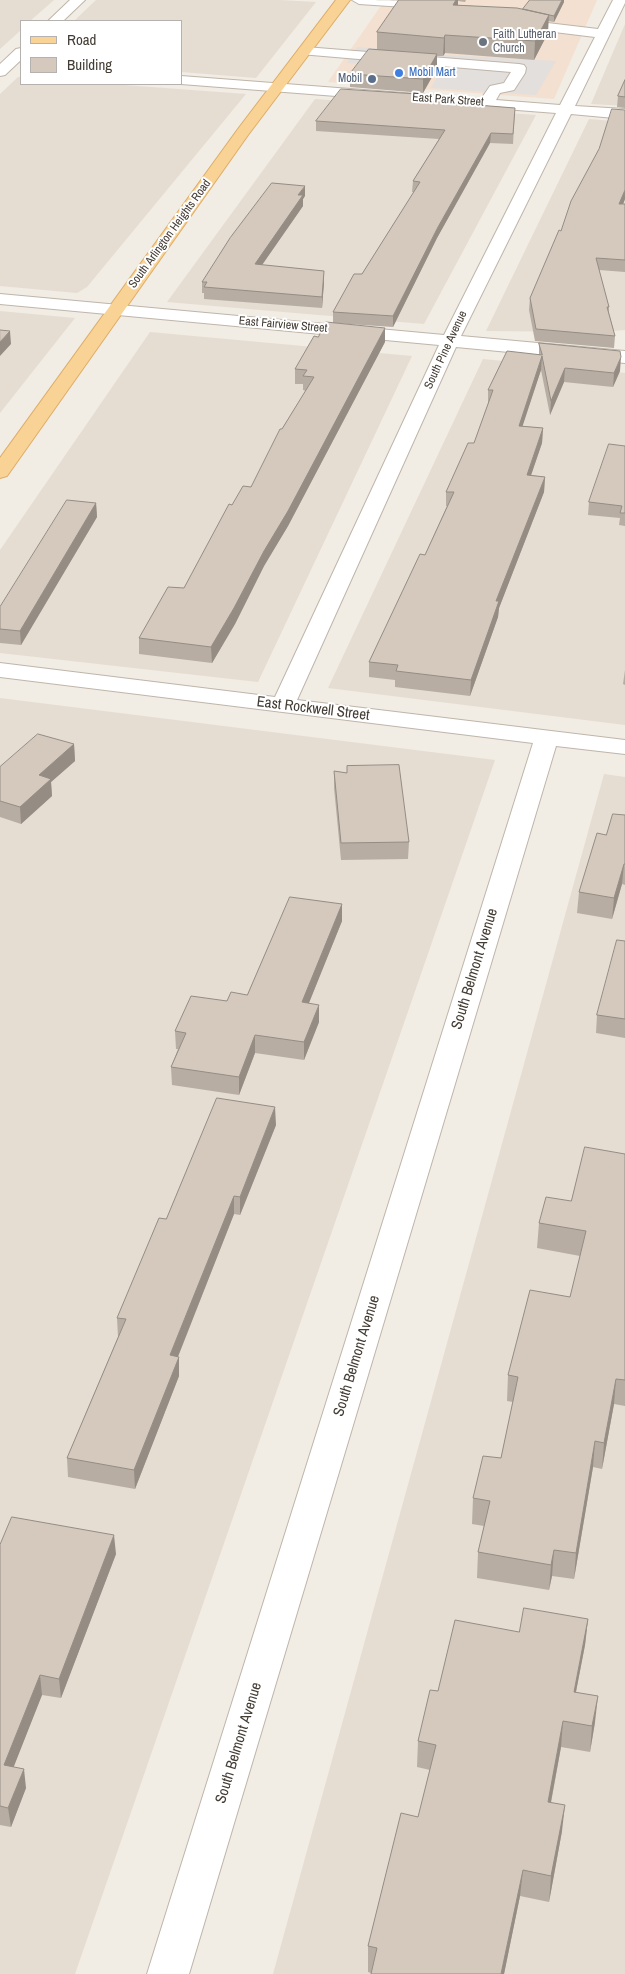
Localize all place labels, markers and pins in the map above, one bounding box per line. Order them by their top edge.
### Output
place label: Faith Lutheran Church [493,28,557,56]
marker: Faith Lutheran Church [477,36,489,48]
place label: Mobil Mart [409,66,455,80]
marker: Mobil Mart [393,67,405,79]
place label: Mobil [338,72,362,86]
marker: Mobil [366,73,378,85]

